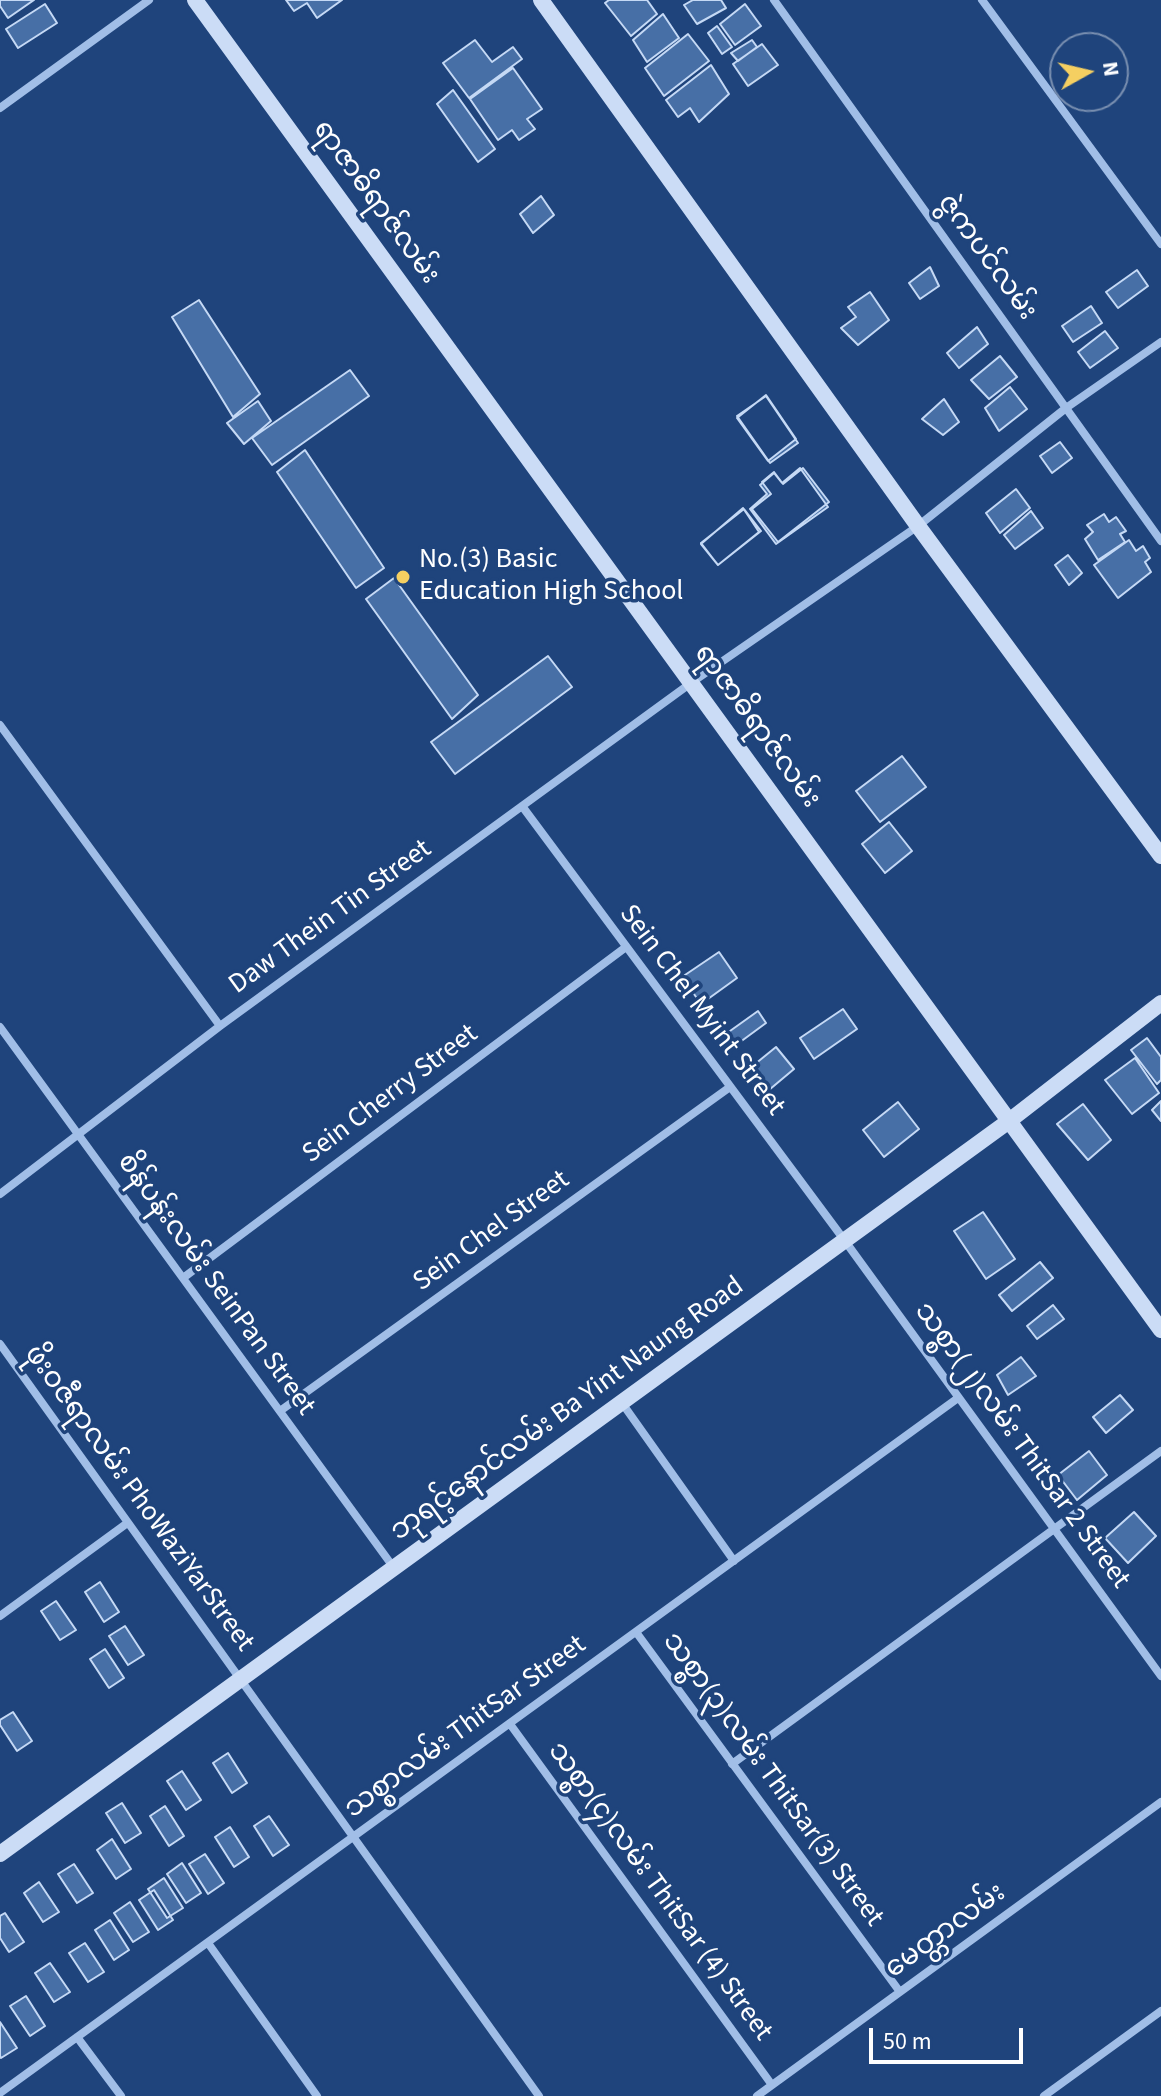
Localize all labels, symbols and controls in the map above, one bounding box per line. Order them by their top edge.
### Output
north arrow [1049,32,1129,112]
text: N [1094,59,1128,78]
street label: ရာဇာဓိရာဇ်လမ်း [304,115,446,291]
street label: ဇွဲကပင်လမ်း [929,188,1043,328]
place label: No.(3) Basic Education High School [419,544,683,610]
marker: No.(3) Basic Education High School [394,568,412,586]
street label: ရာဇာဓိရာဇ်လမ်း [685,639,827,815]
street label: Daw Thein Tin Street [223,833,439,1003]
street label: Sein Chel Myint Street [611,899,791,1123]
street label: Sein Cherry Street [297,1018,485,1172]
street label: စိန်ပန်းလမ်း SeinPan Street [109,1147,321,1423]
street label: Sein Chel Street [407,1164,577,1300]
street label: ဘုရင့်နောင်လမ်း Ba Yint Naung Road [385,1271,751,1549]
street label: သစ္စာ(၂)လမ်း ThitSar 2 Street [906,1296,1136,1596]
street label: ဖိုးဝဇီရာလမ်း PhoWaziYarStreet [16,1339,260,1659]
street label: သစ္စာ(၃)လမ်း ThitSar(3) Street [654,1626,890,1934]
street label: သစ္စာလမ်း ThitSar Street [339,1629,593,1827]
street label: သစ္စာ(၄)လမ်း ThitSar (4) Street [539,1736,779,2048]
street label: မေတ္တာလမ်း [879,1877,1013,1987]
scale bar [873,2012,1027,2062]
text: 50 m [883,2024,932,2059]

